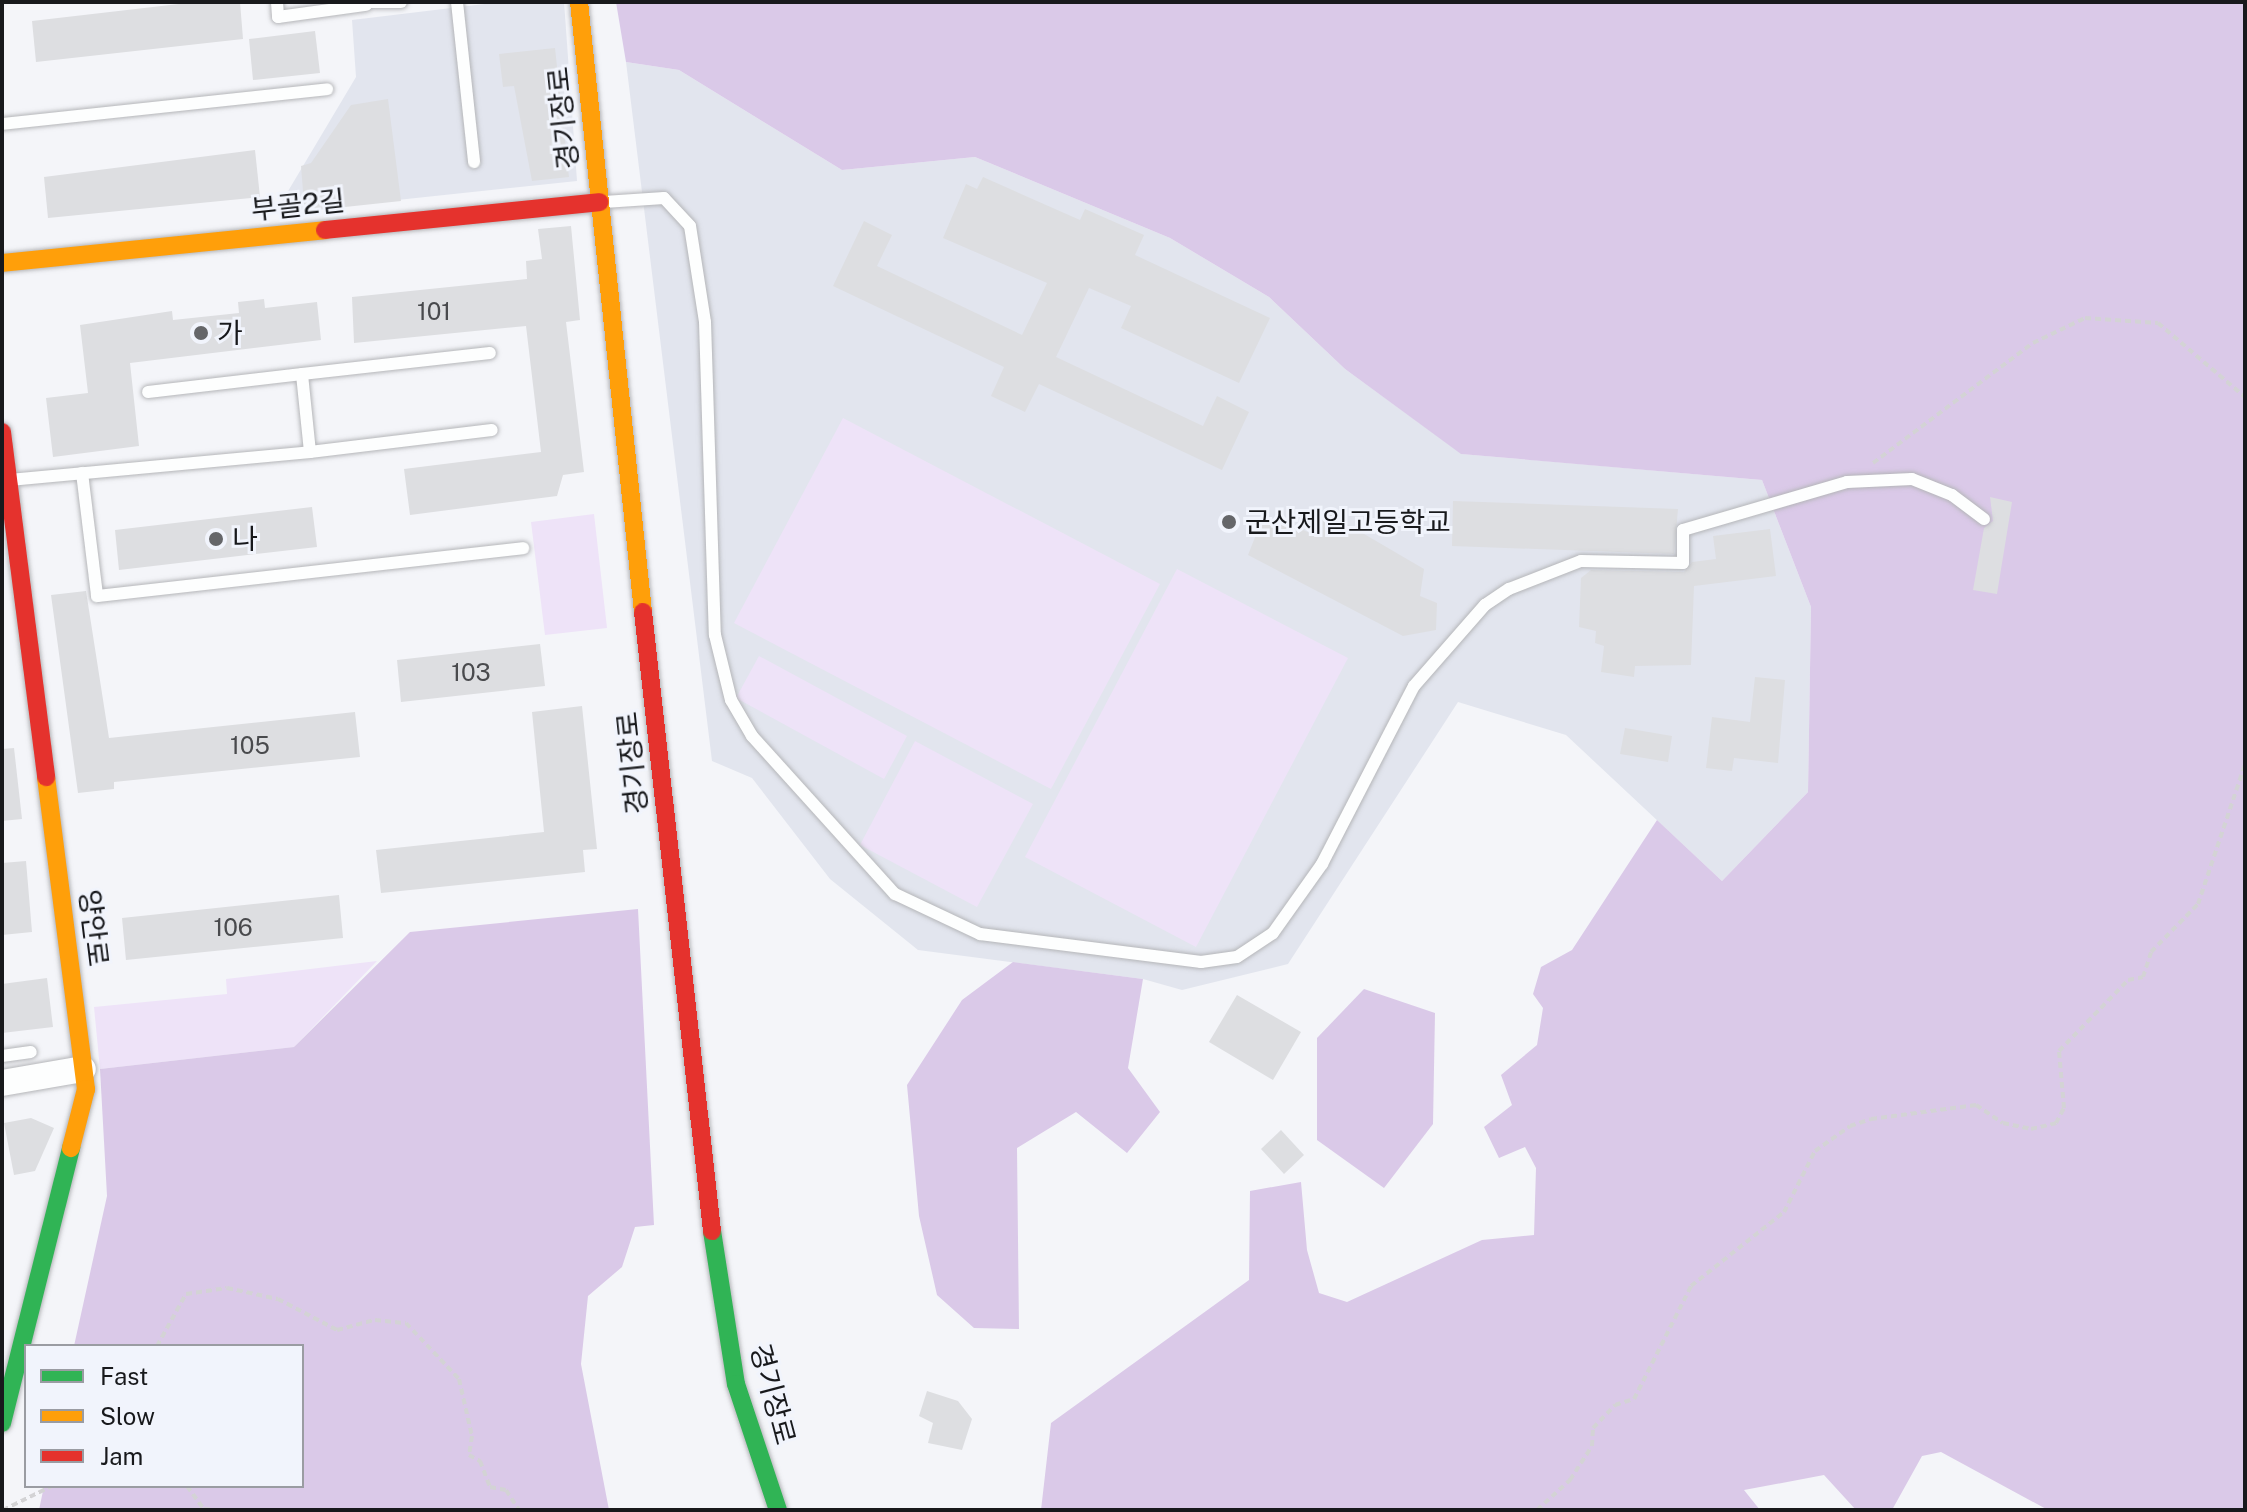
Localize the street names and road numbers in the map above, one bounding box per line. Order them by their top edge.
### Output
street label: 경기장로 [541,65,585,171]
street label: 부골2길 [250,183,346,227]
street label: 경기장로 [610,710,654,816]
street label: 양안로 [73,888,115,968]
street label: 경기장로 [743,1340,803,1448]

